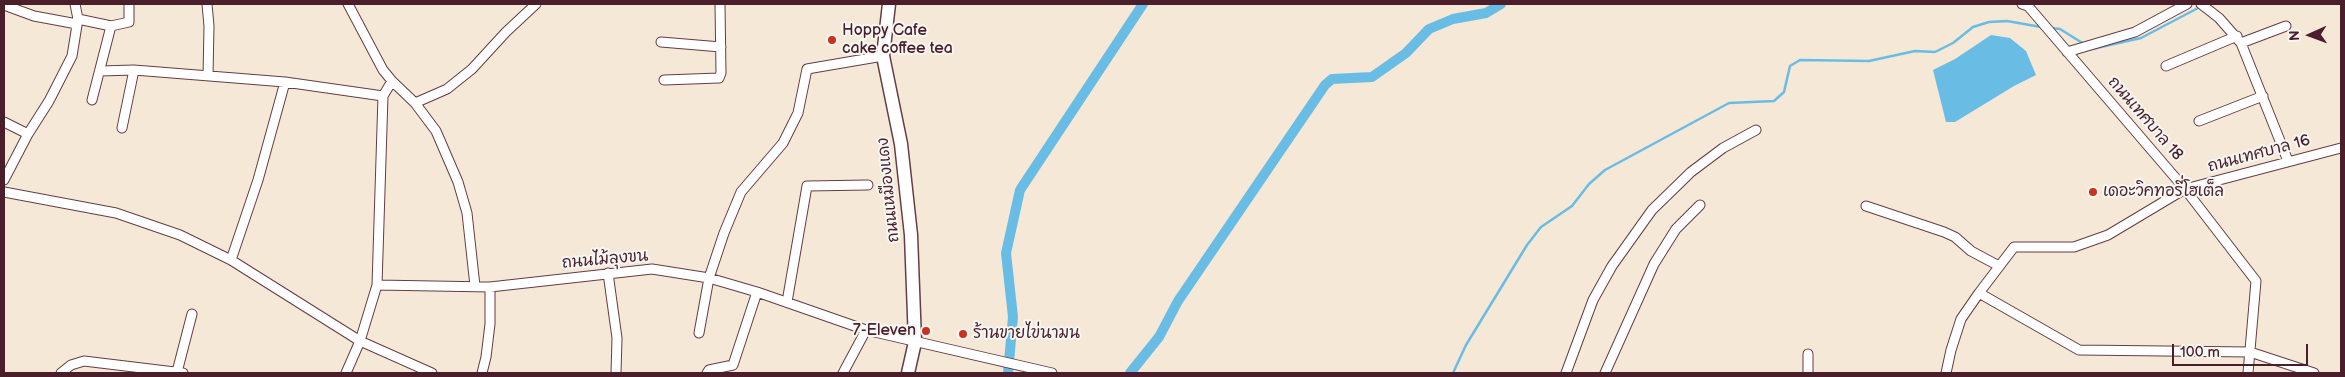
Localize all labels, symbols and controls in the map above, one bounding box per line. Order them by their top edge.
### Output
north arrow [2285,10,2335,60]
place label: Hoppy Cafe cake coffee tea [842,21,953,59]
text: N [2286,30,2303,41]
marker: Hoppy Cafe cake coffee tea [826,34,838,46]
street label: ถนนเทศบาล 18 [2103,73,2187,165]
street label: ถนนเทศบาล 16 [2206,131,2312,177]
street label: ถนนเหมืองแดง [874,136,904,244]
place label: เดอะวิคทอรี่โฮเต็ล [2103,182,2224,202]
marker: เดอะวิคทอรี่โฮเต็ล [2087,186,2099,198]
street label: ถนนไม้ลุงขน [561,247,649,273]
place label: 7-Eleven [853,321,916,341]
place label: ร้านขายไข่นามน [973,324,1080,344]
marker: 7-Eleven [920,325,932,337]
marker: ร้านขายไข่นามน [957,328,969,340]
scale bar [2175,334,2311,366]
text: 100 m [2180,343,2220,362]

